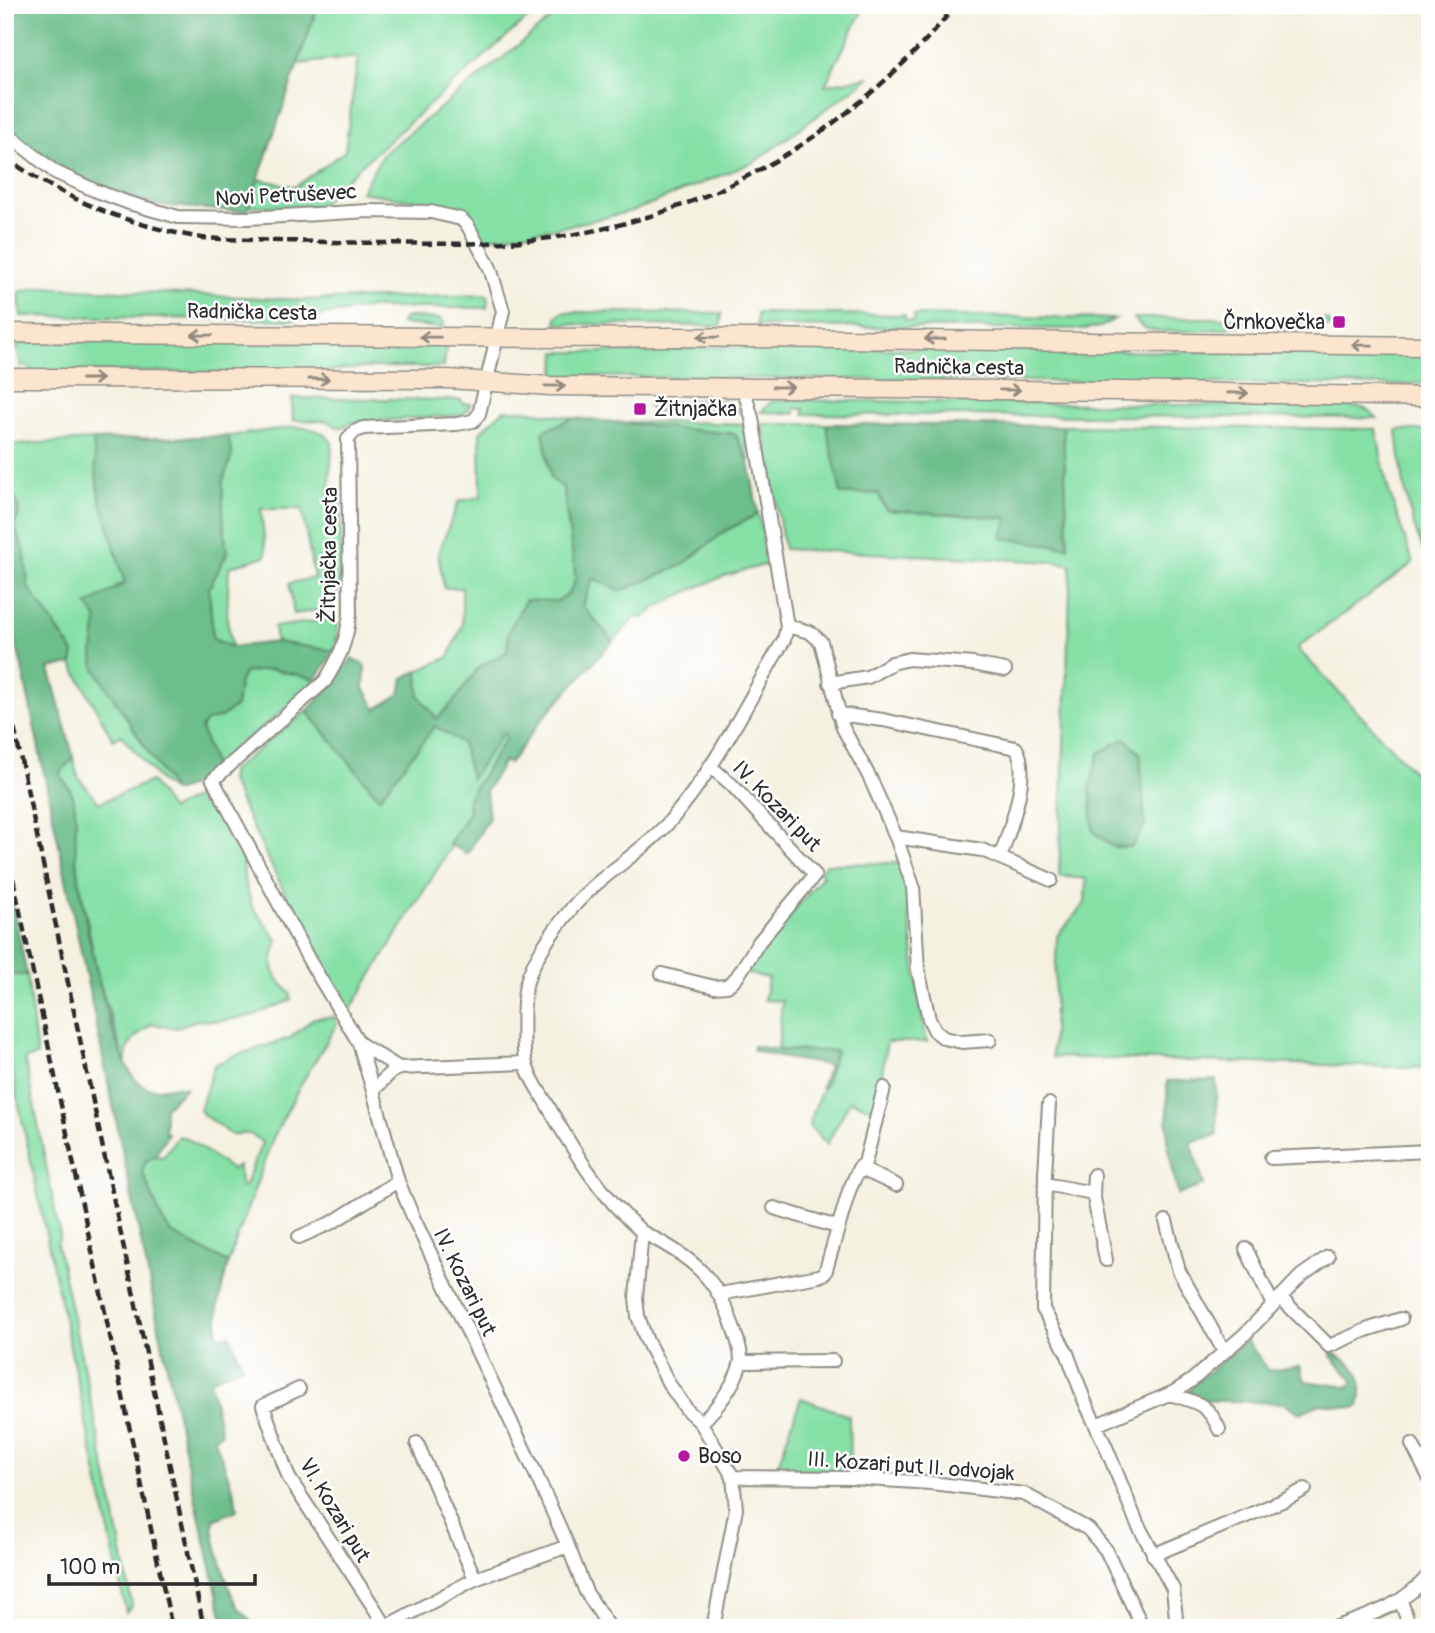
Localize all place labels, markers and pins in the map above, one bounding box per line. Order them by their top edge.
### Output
place label: Črnkovečka [1223,308,1325,336]
marker: Črnkovečka [1331,314,1347,330]
place label: Žitnjačka [654,396,737,423]
marker: Žitnjačka [632,401,648,417]
place label: Boso [698,1443,742,1470]
marker: Boso [676,1448,692,1464]

